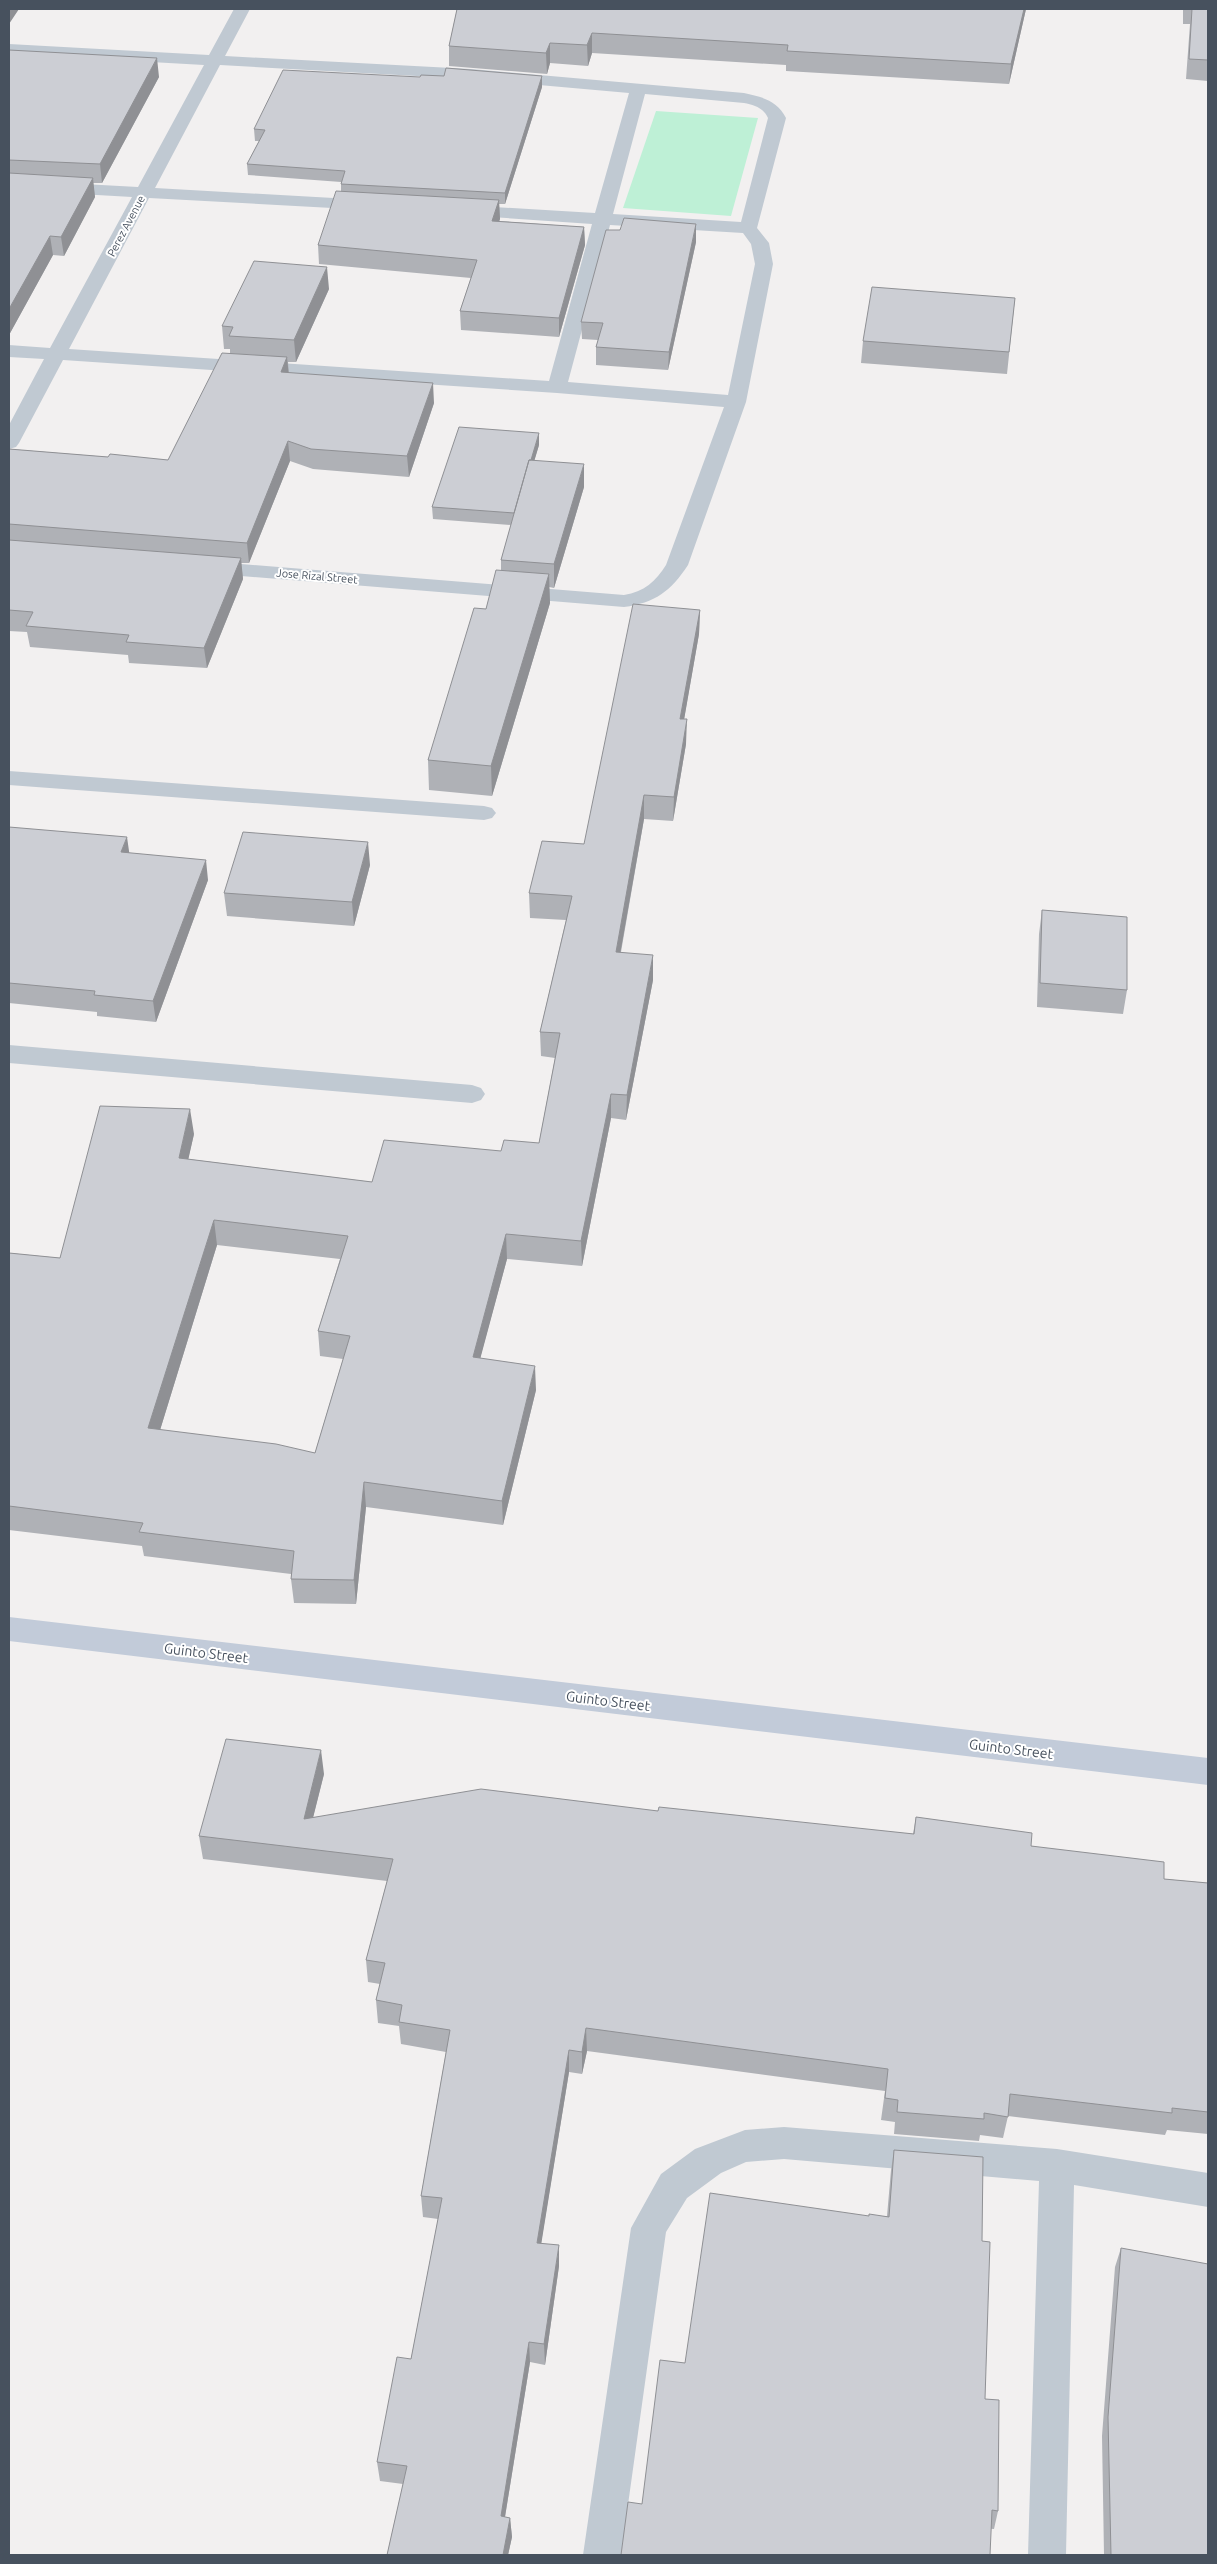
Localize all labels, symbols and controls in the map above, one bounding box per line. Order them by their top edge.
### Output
street label: Perez Avenue [105,193,147,259]
street label: Jose Rizal Street [276,566,359,586]
street label: Guinto Street [163,1640,249,1666]
street label: Guinto Street [565,1688,651,1714]
street label: Guinto Street [968,1736,1054,1762]

